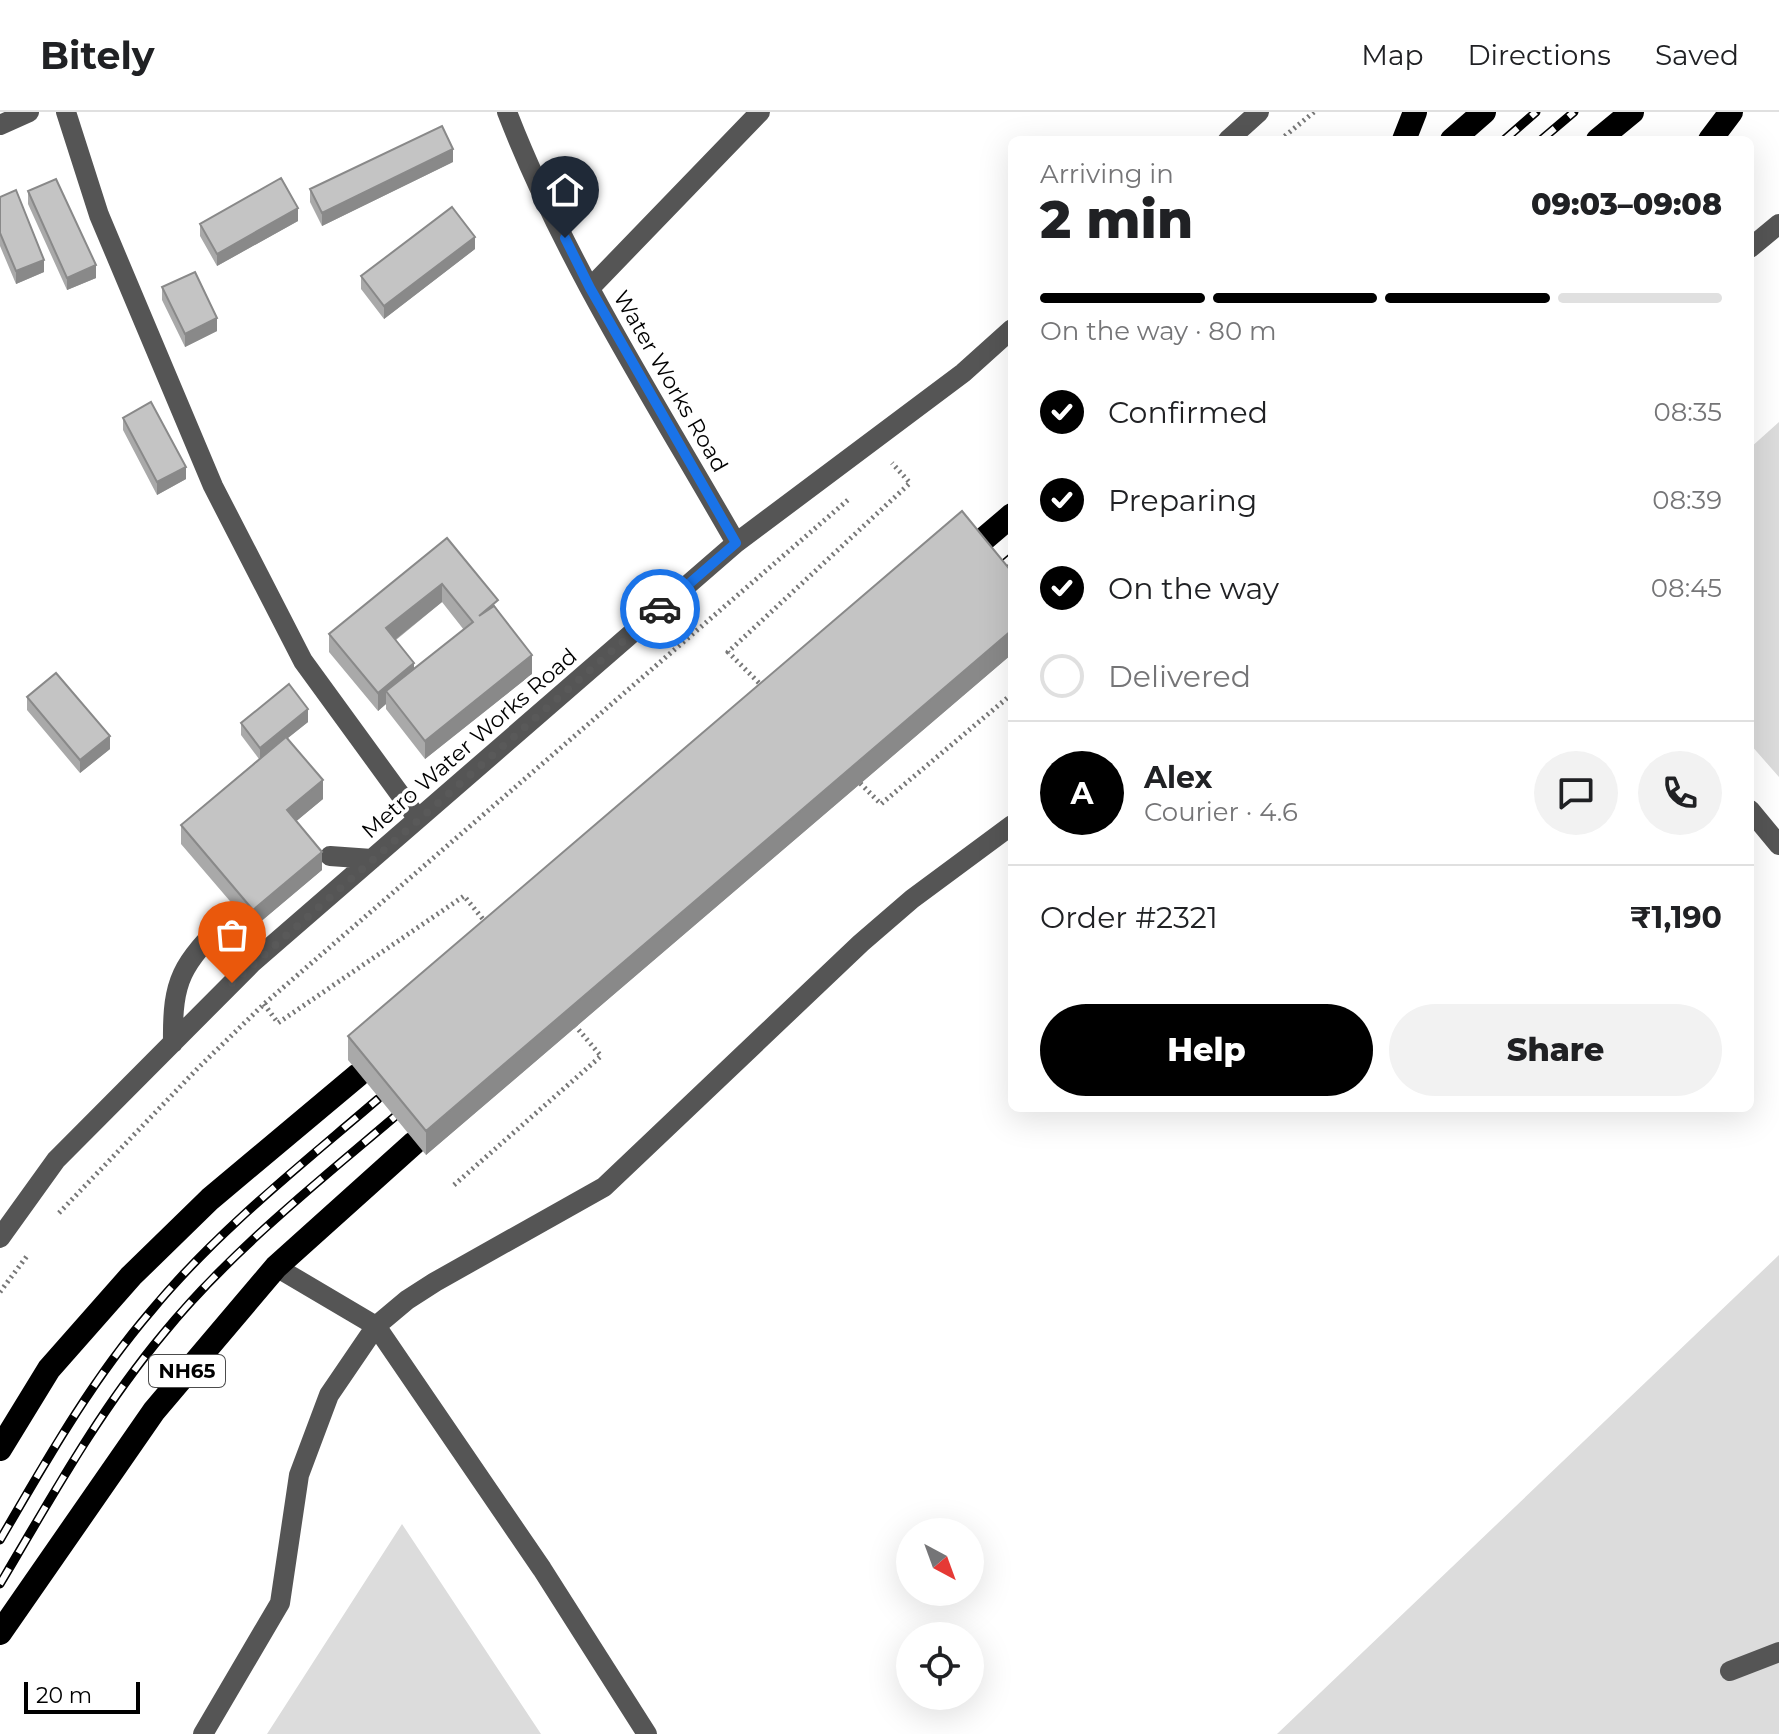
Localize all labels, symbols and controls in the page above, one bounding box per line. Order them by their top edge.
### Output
text: Bitely [40,32,155,79]
text: Map [1361,38,1423,72]
text: Directions [1467,38,1611,72]
text: Saved [1655,38,1739,72]
pin [531,156,599,238]
text: Arriving in [1040,158,1174,190]
icon: home [543,168,587,212]
text: 09:03–09:08 [1531,186,1722,223]
text: 2 min [1040,188,1193,251]
street label: Water Works Road [608,286,734,477]
text: On the way · 80 m [1040,315,1277,347]
icon: check [1040,390,1084,434]
text: Confirmed [1108,394,1268,431]
text: 08:35 [1654,396,1722,428]
icon: check [1040,478,1084,522]
text: Preparing [1108,482,1257,519]
text: 08:39 [1652,484,1722,516]
icon: check [1040,566,1084,610]
courier [620,569,700,649]
text: On the way [1108,570,1279,607]
text: 08:45 [1651,572,1722,604]
icon: car [638,587,682,631]
street label: Metro Water Works Road [356,643,582,844]
text: Delivered [1108,658,1251,695]
button: chat [1534,751,1618,835]
button: phone [1638,751,1722,835]
text: Alex [1144,759,1212,796]
text: A [1071,775,1093,812]
text: Courier · 4.6 [1144,796,1298,828]
text: Order #2321 [1040,899,1218,936]
text: ₹1,190 [1630,899,1722,936]
pin [198,901,266,983]
icon: bag [210,913,254,957]
button: Help [1040,1004,1373,1096]
button: Share [1389,1004,1722,1096]
road number: NH65 [149,1355,225,1387]
north arrow [896,1518,984,1606]
map controls [896,1518,984,1710]
button: locate [896,1622,984,1710]
scale bar [24,1678,140,1714]
text: 20 m [36,1682,92,1709]

